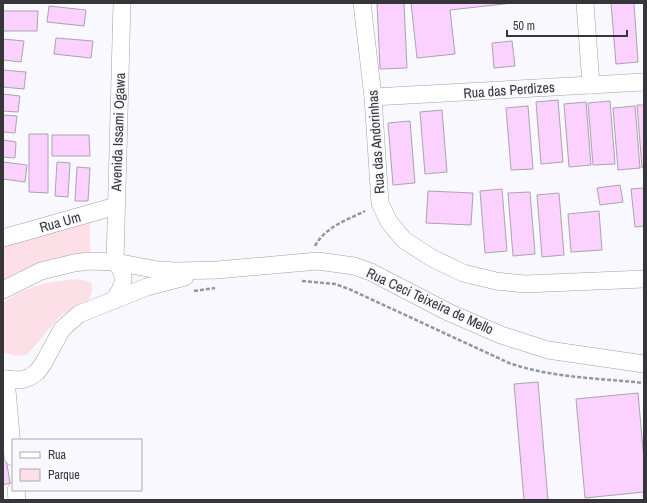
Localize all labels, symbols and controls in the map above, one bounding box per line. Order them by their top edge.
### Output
scale bar [507,12,627,38]
text: 50 m [513,18,535,34]
street label: Avenida Issami Ogawa [107,72,129,193]
street label: Rua das Perdizes [463,78,555,102]
street label: Rua das Andorinhas [363,89,389,195]
street label: Rua Um [37,208,83,236]
street label: Rua Ceci Teixeira de Mello [364,264,496,338]
legend [12,439,142,491]
text: Rua [48,447,67,463]
text: Parque [48,467,80,483]

